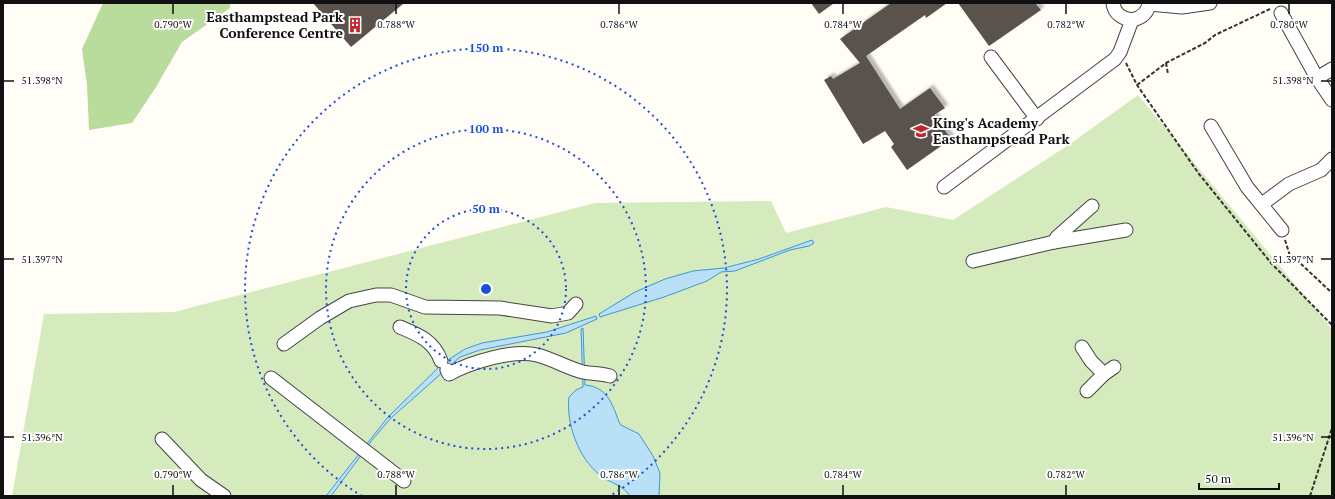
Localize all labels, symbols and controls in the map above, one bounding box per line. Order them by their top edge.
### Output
place label: Easthampstead Park Conference Centre [206,7,344,42]
building icon: Easthampstead Park Conference Centre [346,16,364,34]
text: 0.790°W [154,18,192,31]
text: 0.788°W [377,18,415,31]
text: 0.786°W [600,18,638,31]
text: 0.784°W [824,18,862,31]
text: 0.782°W [1047,18,1085,31]
text: 0.780°W [1270,18,1308,31]
text: 150 m [469,40,503,55]
text: 51.398°N [22,74,63,87]
text: 51.398°N [1273,74,1314,87]
place label: King's Academy Easthampstead Park [933,113,1070,148]
text: 100 m [469,121,503,136]
school or university icon: King's Academy Easthampstead Park [912,122,930,140]
text: 50 m [472,201,500,216]
text: 51.397°N [22,253,63,266]
text: 51.397°N [1273,253,1314,266]
centre of rings [479,282,493,296]
text: 51.396°N [22,431,63,444]
text: 51.396°N [1273,431,1314,444]
scale bar [1199,465,1279,491]
text: 0.790°W [154,468,192,481]
text: 0.788°W [377,468,415,481]
text: 0.786°W [600,468,638,481]
text: 0.784°W [824,468,862,481]
text: 0.782°W [1047,468,1085,481]
text: 50 m [1205,471,1232,486]

